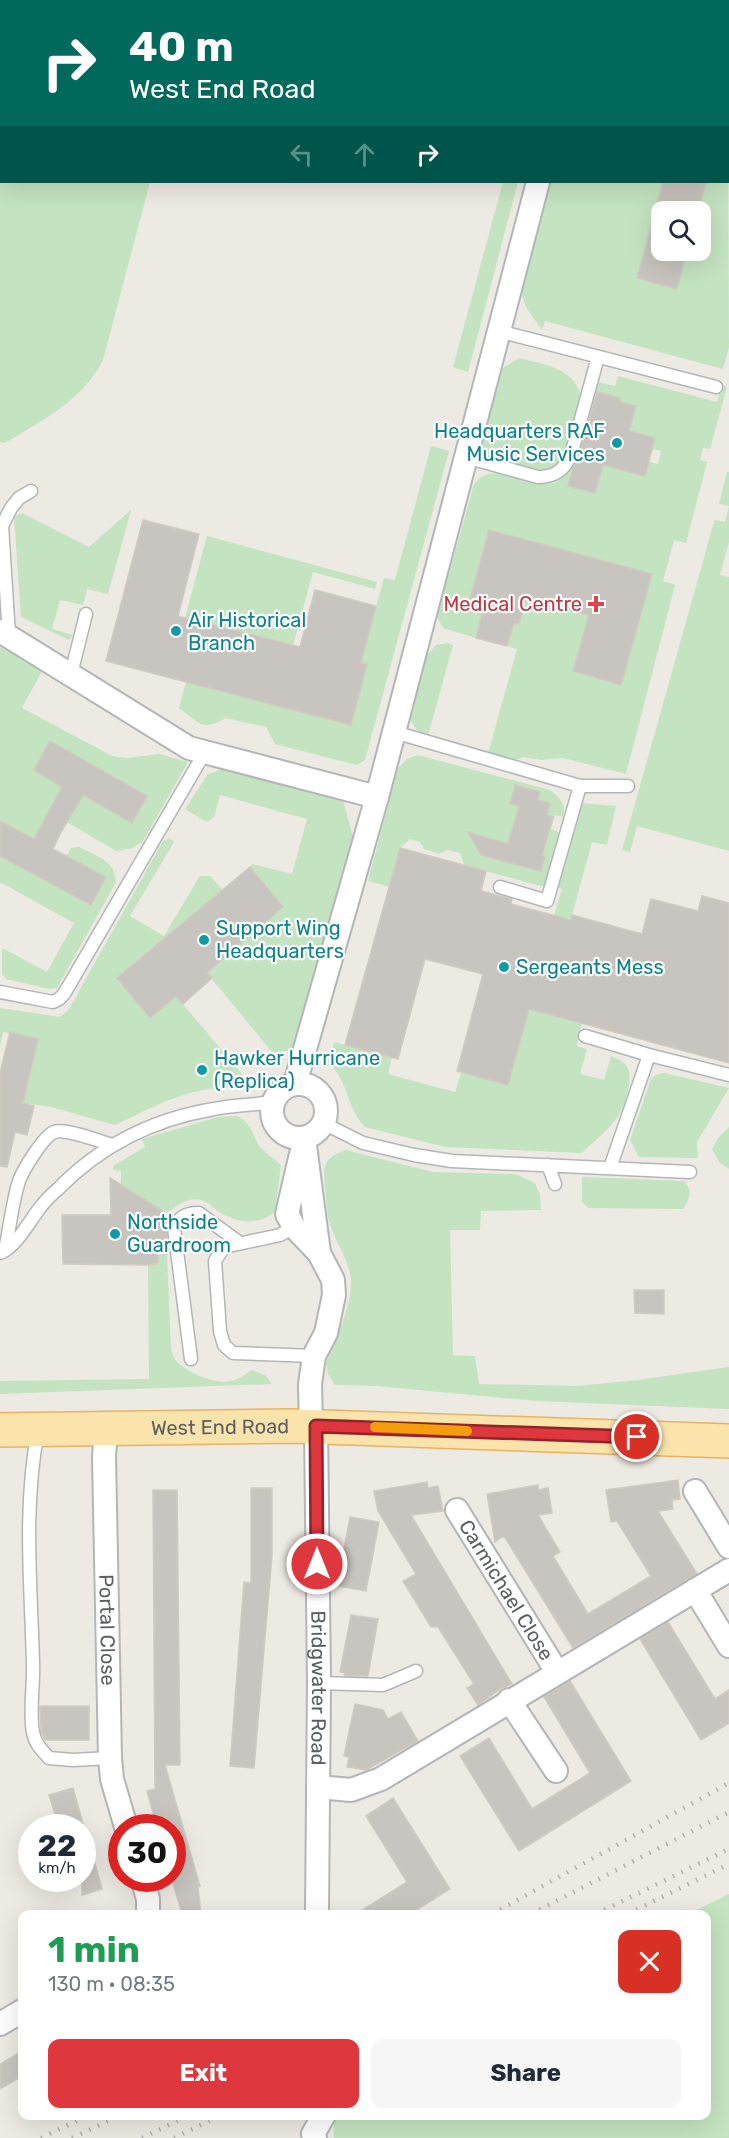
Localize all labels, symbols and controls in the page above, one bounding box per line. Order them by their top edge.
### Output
text: 40 m [129,22,234,72]
icon: right [30,24,108,102]
text: West End Road [129,73,316,105]
icon: left [285,138,318,171]
icon: ahead [348,138,381,171]
icon: right [411,138,444,171]
map controls [651,201,711,261]
button: search [651,201,711,261]
place label: Headquarters RAF Music Services [434,419,605,466]
marker: Headquarters RAF Music Services [610,436,624,450]
place label: Medical Centre [443,592,582,616]
marker: Medical Centre [587,595,605,613]
place label: Air Historical Branch [188,608,306,655]
marker: Air Historical Branch [169,624,183,638]
place label: Support Wing Headquarters [216,916,344,963]
marker: Support Wing Headquarters [197,933,211,947]
place label: Sergeants Mess [516,955,664,979]
marker: Sergeants Mess [497,960,511,974]
place label: Hawker Hurricane (Replica) [214,1046,380,1093]
marker: Hawker Hurricane (Replica) [195,1063,209,1077]
place label: Northside Guardroom [127,1210,231,1257]
marker: Northside Guardroom [108,1227,122,1241]
pin [611,1411,662,1462]
street label: West End Road [151,1414,289,1440]
icon: arrive [620,1420,653,1453]
street label: Carmichael Close [454,1515,559,1665]
position arrow [285,1532,349,1596]
street label: Portal Close [94,1574,121,1686]
street label: Bridgwater Road [306,1610,331,1766]
speed limit sign: 30 [108,1814,186,1892]
text: 22 [38,1828,77,1864]
text: km/h [38,1859,76,1877]
text: 1 min [48,1928,140,1971]
button: close [618,1930,681,1993]
text: 130 m · 08:35 [48,1972,175,1996]
button: Exit [48,2039,359,2108]
button: Share [371,2039,681,2108]

